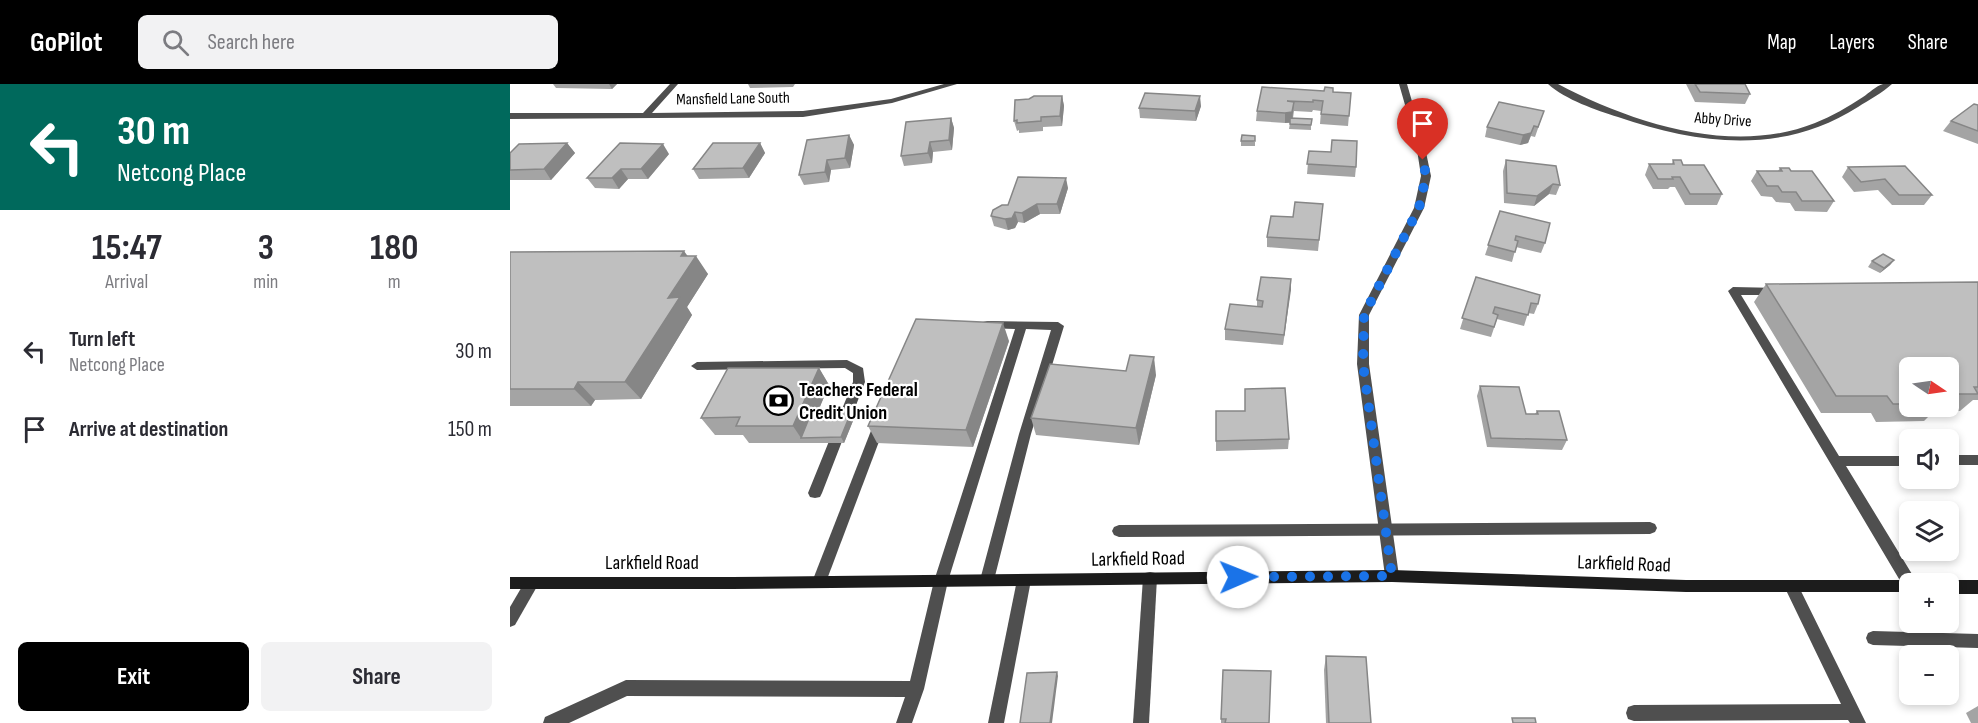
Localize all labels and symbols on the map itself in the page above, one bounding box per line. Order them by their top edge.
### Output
street label: Mansfield Lane South [676,89,790,109]
pin [1397,98,1448,160]
street label: Abby Drive [1693,108,1752,131]
north arrow [1899,357,1959,417]
place label: Teachers Federal Credit Union [799,378,918,425]
bank icon: Teachers Federal Credit Union [762,385,794,417]
position arrow [1206,545,1270,609]
street label: Larkfield Road [1091,546,1185,572]
street label: Larkfield Road [1577,550,1671,578]
street label: Larkfield Road [605,551,699,575]

